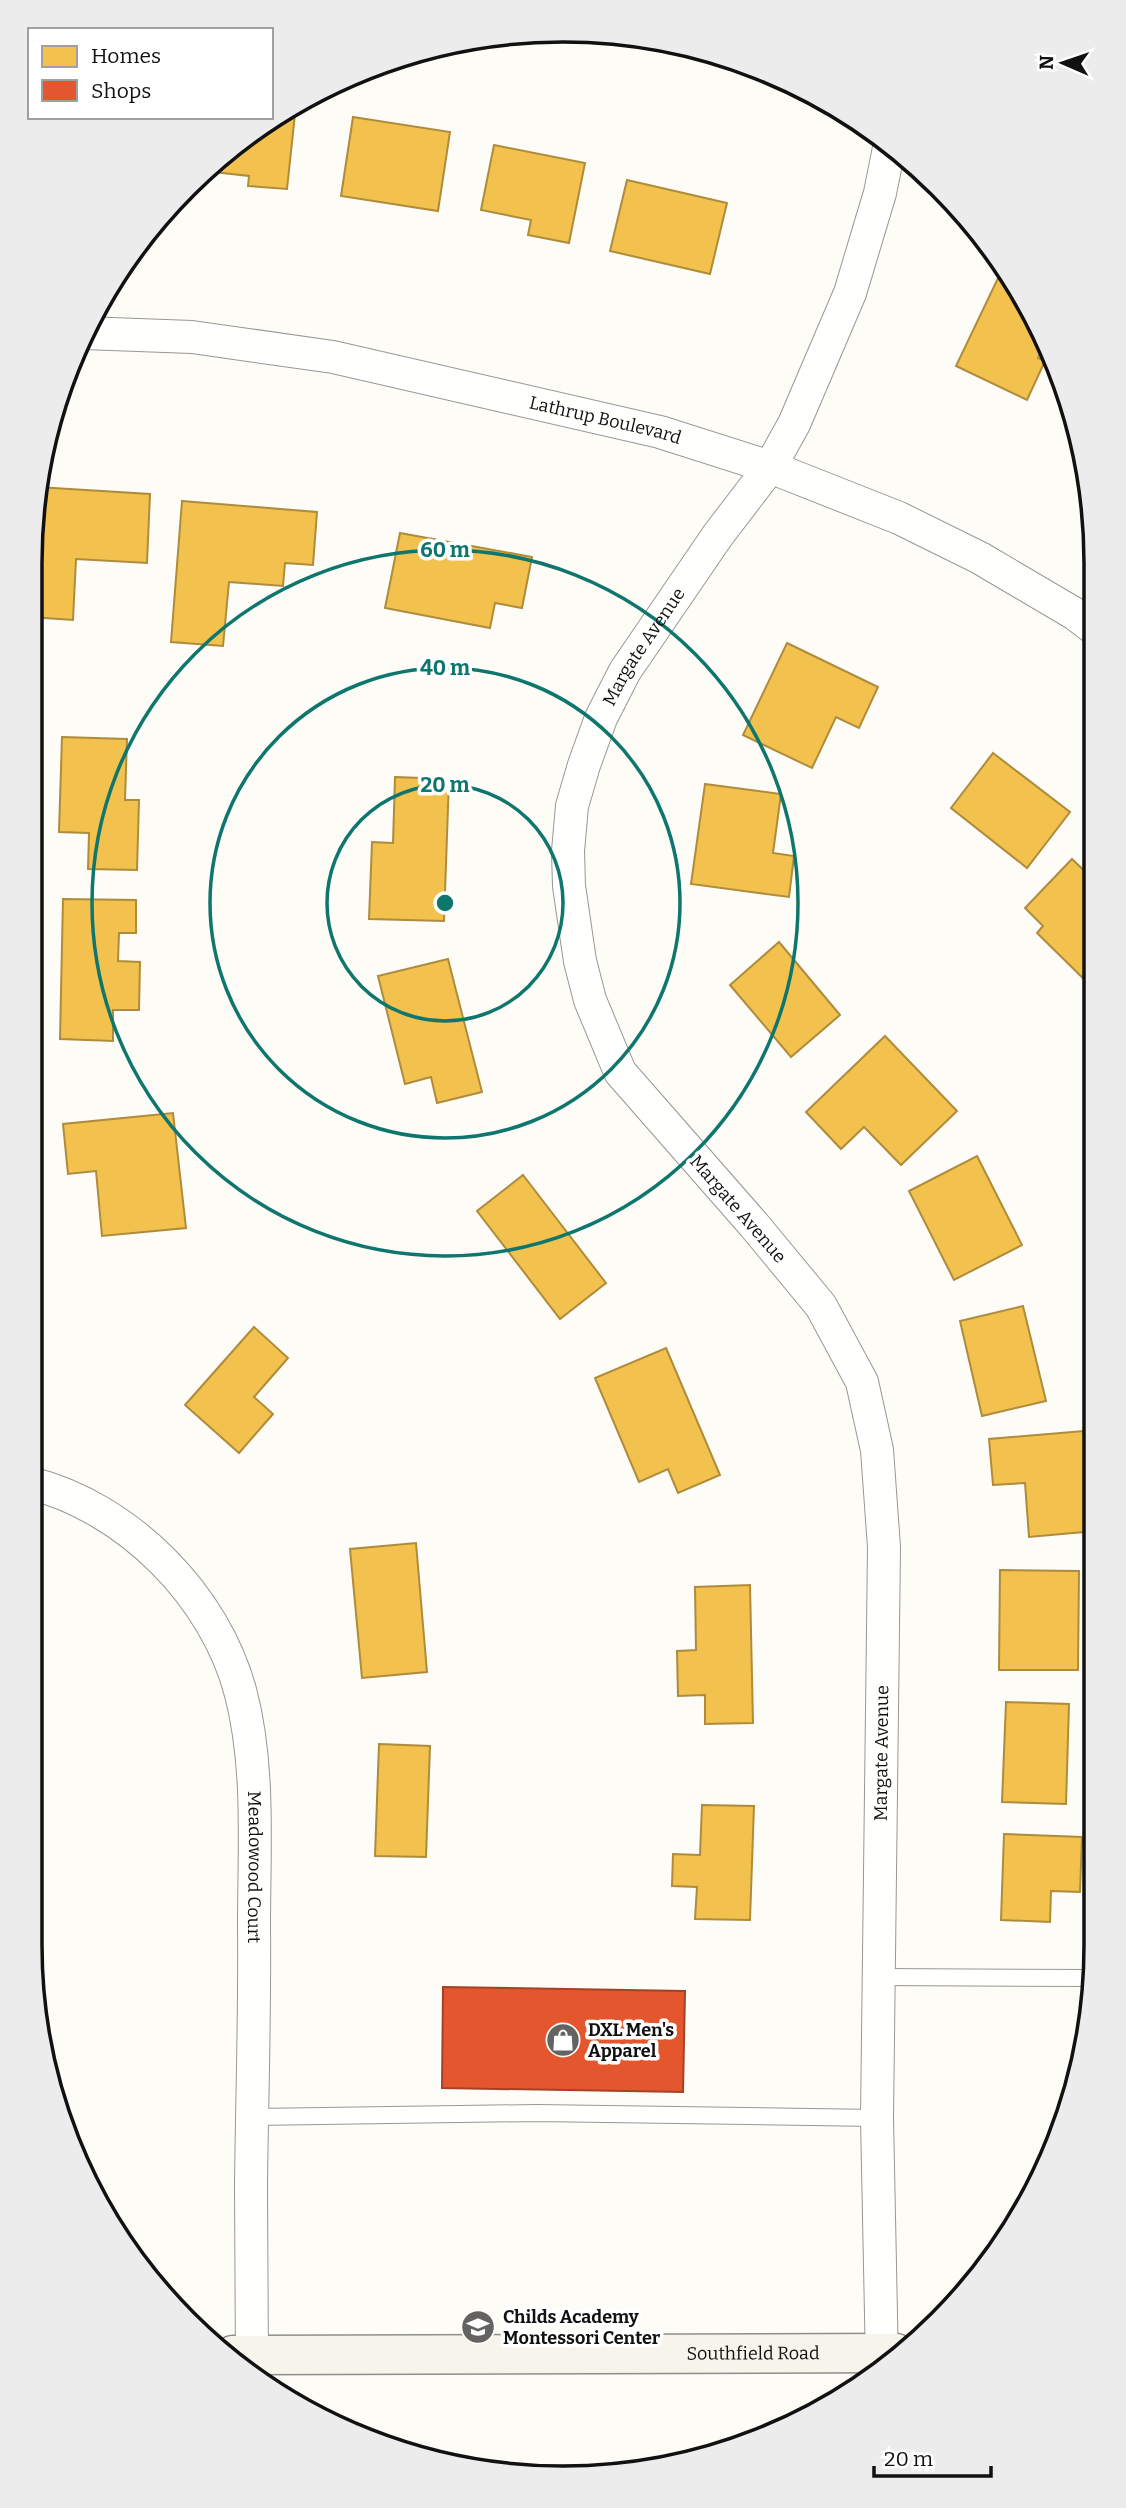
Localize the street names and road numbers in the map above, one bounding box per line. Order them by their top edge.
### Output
street label: Lathrup Boulevard [527,391,684,449]
street label: Margate Avenue [598,584,690,709]
street label: Margate Avenue [685,1151,791,1267]
street label: Margate Avenue [870,1685,893,1821]
street label: Meadowood Court [243,1790,266,1944]
street label: Southfield Road [686,2342,820,2365]

